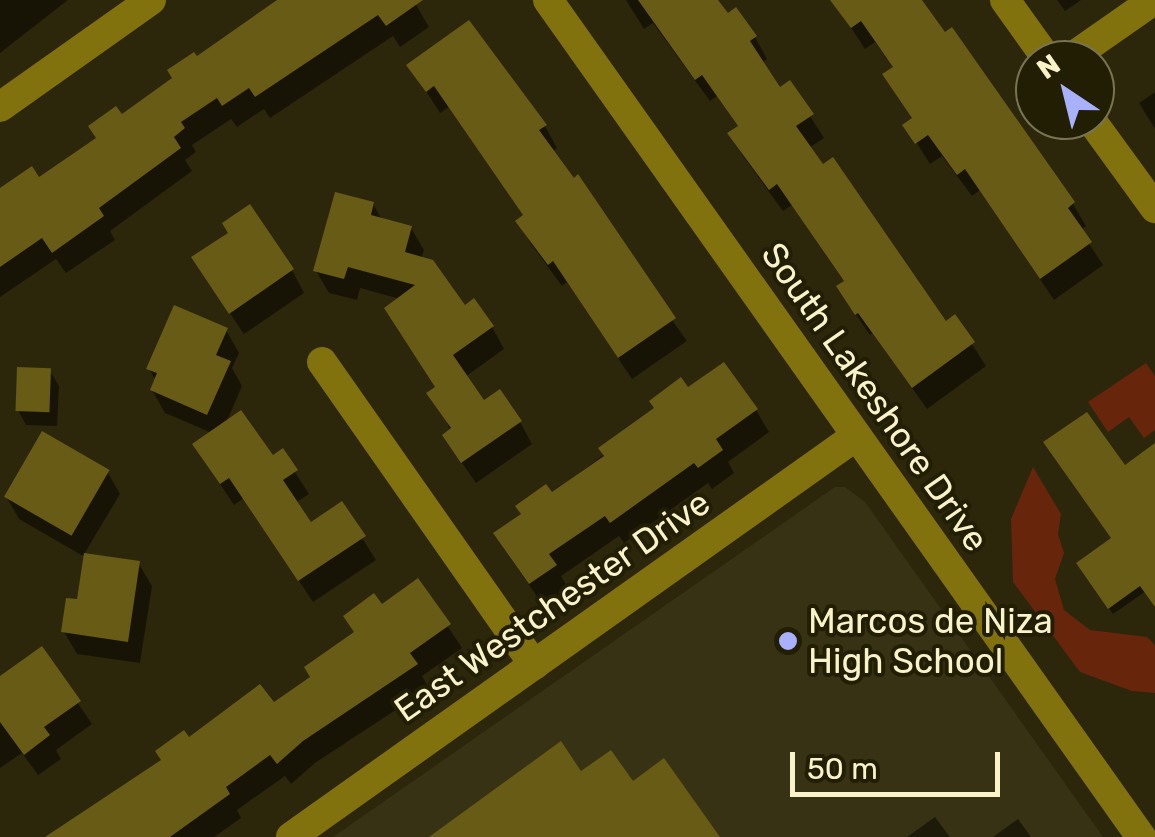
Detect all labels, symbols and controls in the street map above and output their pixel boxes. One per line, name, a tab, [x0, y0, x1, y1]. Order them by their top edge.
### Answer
north arrow	[1015, 40, 1115, 140]
text: N	[1031, 47, 1066, 86]
street label: South Lakeshore Drive	[753, 235, 997, 559]
street label: East Westchester Drive	[386, 481, 718, 731]
place label: Marcos de Niza High School	[808, 600, 1053, 682]
marker: Marcos de Niza High School	[777, 630, 799, 652]
scale bar	[795, 732, 1005, 794]
text: 50 m	[807, 751, 878, 787]

